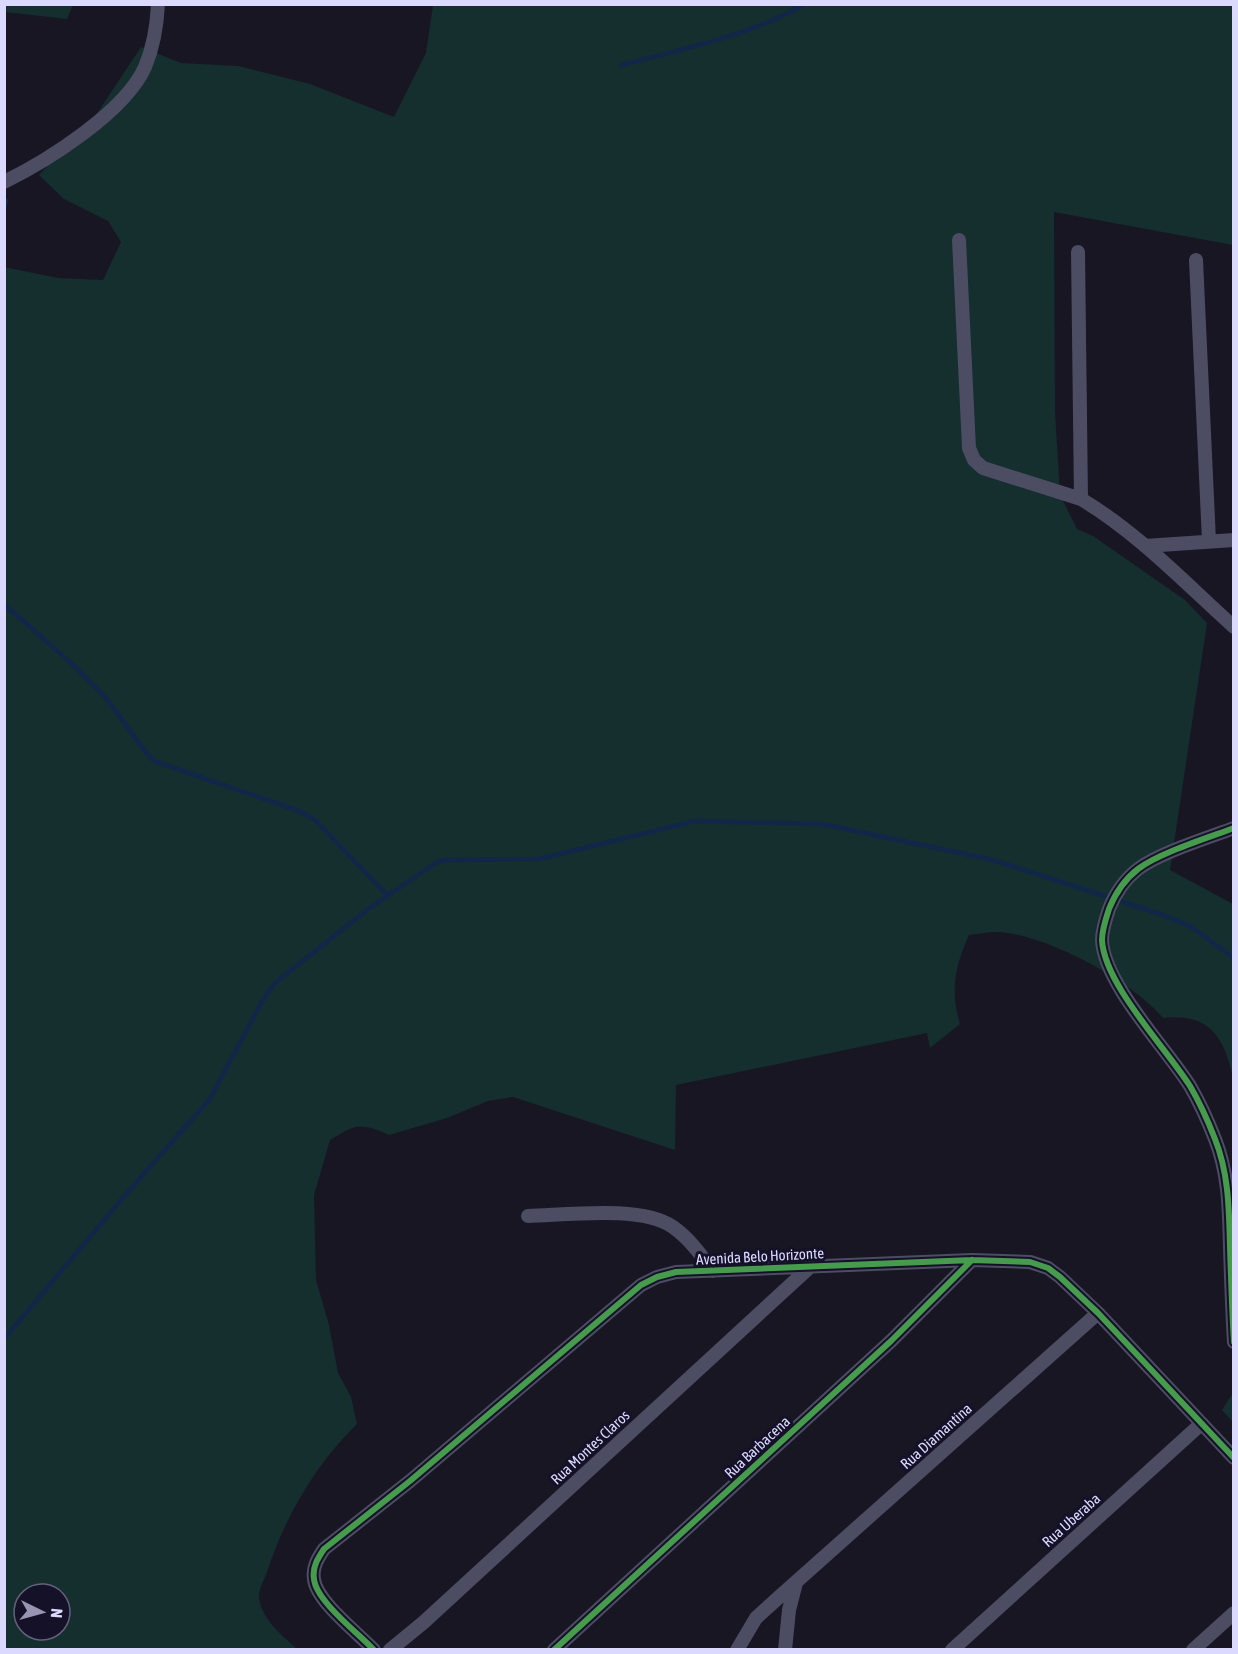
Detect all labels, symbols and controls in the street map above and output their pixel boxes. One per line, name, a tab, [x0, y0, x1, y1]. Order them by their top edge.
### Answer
street label: Avenida Belo Horizonte	[696, 1244, 825, 1268]
street label: Rua Diamantina	[897, 1400, 975, 1472]
street label: Rua Montes Claros	[547, 1406, 633, 1488]
street label: Rua Barbacena	[721, 1412, 793, 1482]
street label: Rua Uberaba	[1039, 1490, 1103, 1550]
north arrow	[12, 1582, 72, 1642]
text: N	[48, 1608, 66, 1619]

